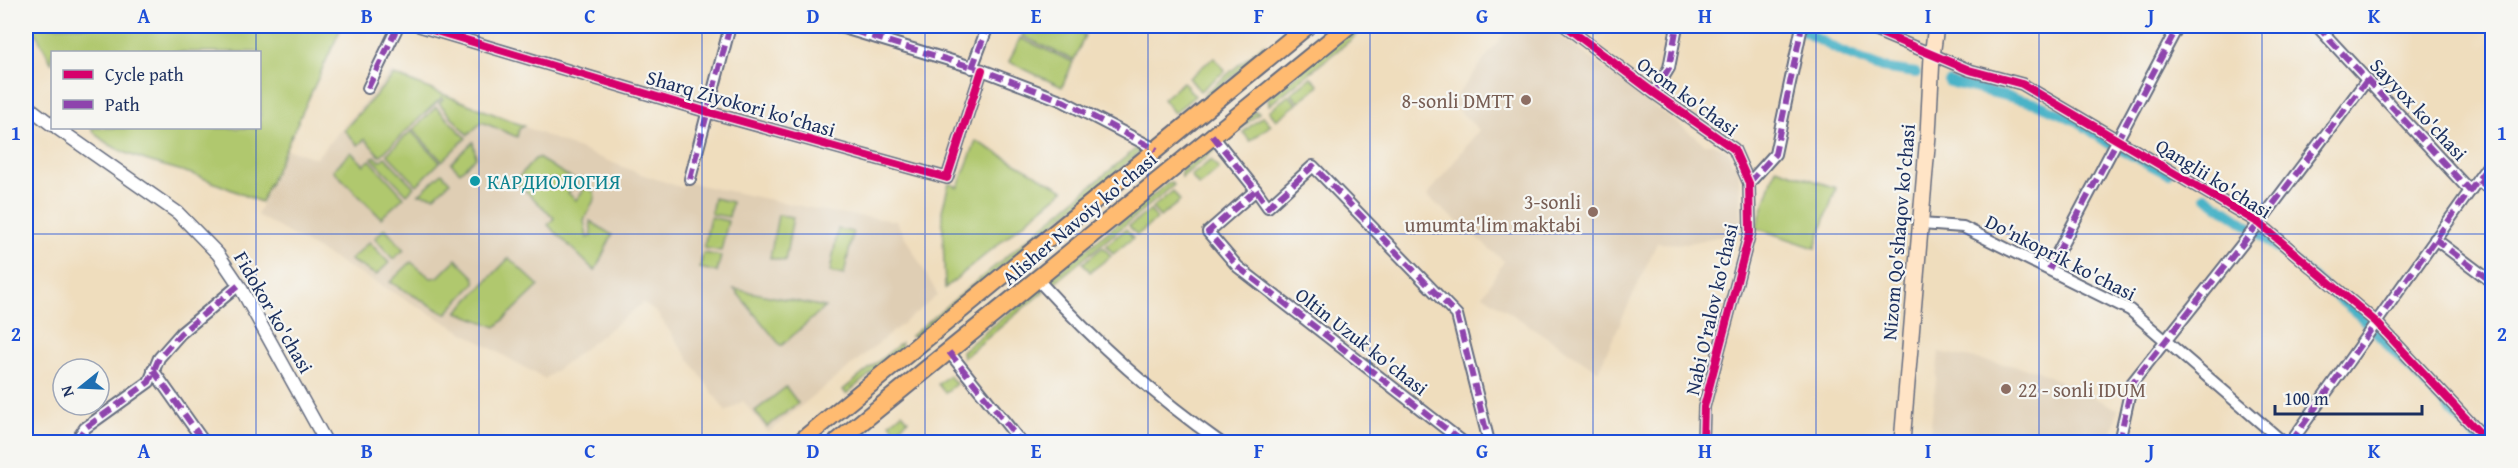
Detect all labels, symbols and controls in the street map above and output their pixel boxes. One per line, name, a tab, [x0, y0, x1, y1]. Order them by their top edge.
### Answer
text: A	[138, 1, 151, 30]
text: B	[361, 1, 373, 30]
text: C	[584, 1, 596, 30]
text: D	[806, 1, 820, 30]
text: E	[1031, 1, 1042, 30]
text: F	[1254, 1, 1264, 30]
text: G	[1476, 1, 1488, 30]
text: H	[1698, 1, 1712, 30]
text: I	[1925, 1, 1931, 30]
text: J	[2145, 1, 2155, 30]
text: K	[2368, 1, 2381, 30]
street label: Orom ko'chasi	[1631, 49, 1745, 143]
legend	[51, 51, 261, 129]
street label: Sayyox ko'chasi	[2364, 51, 2475, 167]
text: Cycle path	[105, 61, 184, 88]
street label: Sharq Ziyokori ko'chasi	[643, 62, 839, 144]
place label: 8-sonli DMTT	[1402, 86, 1514, 115]
text: Path	[105, 91, 140, 118]
marker: 8-sonli DMTT	[1519, 93, 1533, 107]
text: 1	[11, 118, 21, 147]
text: 1	[2497, 118, 2507, 147]
street label: Nizom Qo'shaqov ko'chasi	[1874, 122, 1922, 341]
street label: Qanglii ko'chasi	[2150, 131, 2278, 225]
street label: Alisher Navoiy ko'chasi	[995, 144, 1163, 292]
place label: КАРДИОЛОГИЯ	[487, 167, 621, 196]
marker: КАРДИОЛОГИЯ	[468, 174, 482, 188]
place label: 3-sonli umumta'lim maktabi	[1405, 187, 1581, 239]
marker: 3-sonli umumta'lim maktabi	[1586, 205, 1600, 219]
street label: Do'nkoprik ko'chasi	[1981, 206, 2142, 308]
street label: Nabi O'ralov ko'chasi	[1677, 220, 1745, 398]
street label: Fidokor ko'chasi	[227, 246, 321, 379]
street label: Oltin Uzuk ko'chasi	[1290, 280, 1435, 402]
text: 2	[11, 319, 21, 348]
text: 2	[2497, 319, 2507, 348]
north arrow	[51, 357, 111, 417]
place label: 22 - sonli IDUM	[2018, 375, 2146, 404]
scale bar	[2275, 378, 2422, 416]
marker: 22 - sonli IDUM	[1999, 382, 2013, 396]
text: N	[54, 383, 80, 400]
text: 100 m	[2284, 385, 2329, 412]
text: A	[138, 436, 151, 465]
text: B	[361, 436, 373, 465]
text: C	[584, 436, 596, 465]
text: D	[806, 436, 820, 465]
text: E	[1031, 436, 1042, 465]
text: F	[1254, 436, 1264, 465]
text: G	[1476, 436, 1488, 465]
text: H	[1698, 436, 1712, 465]
text: I	[1925, 436, 1931, 465]
text: J	[2145, 436, 2155, 465]
text: K	[2368, 436, 2381, 465]

